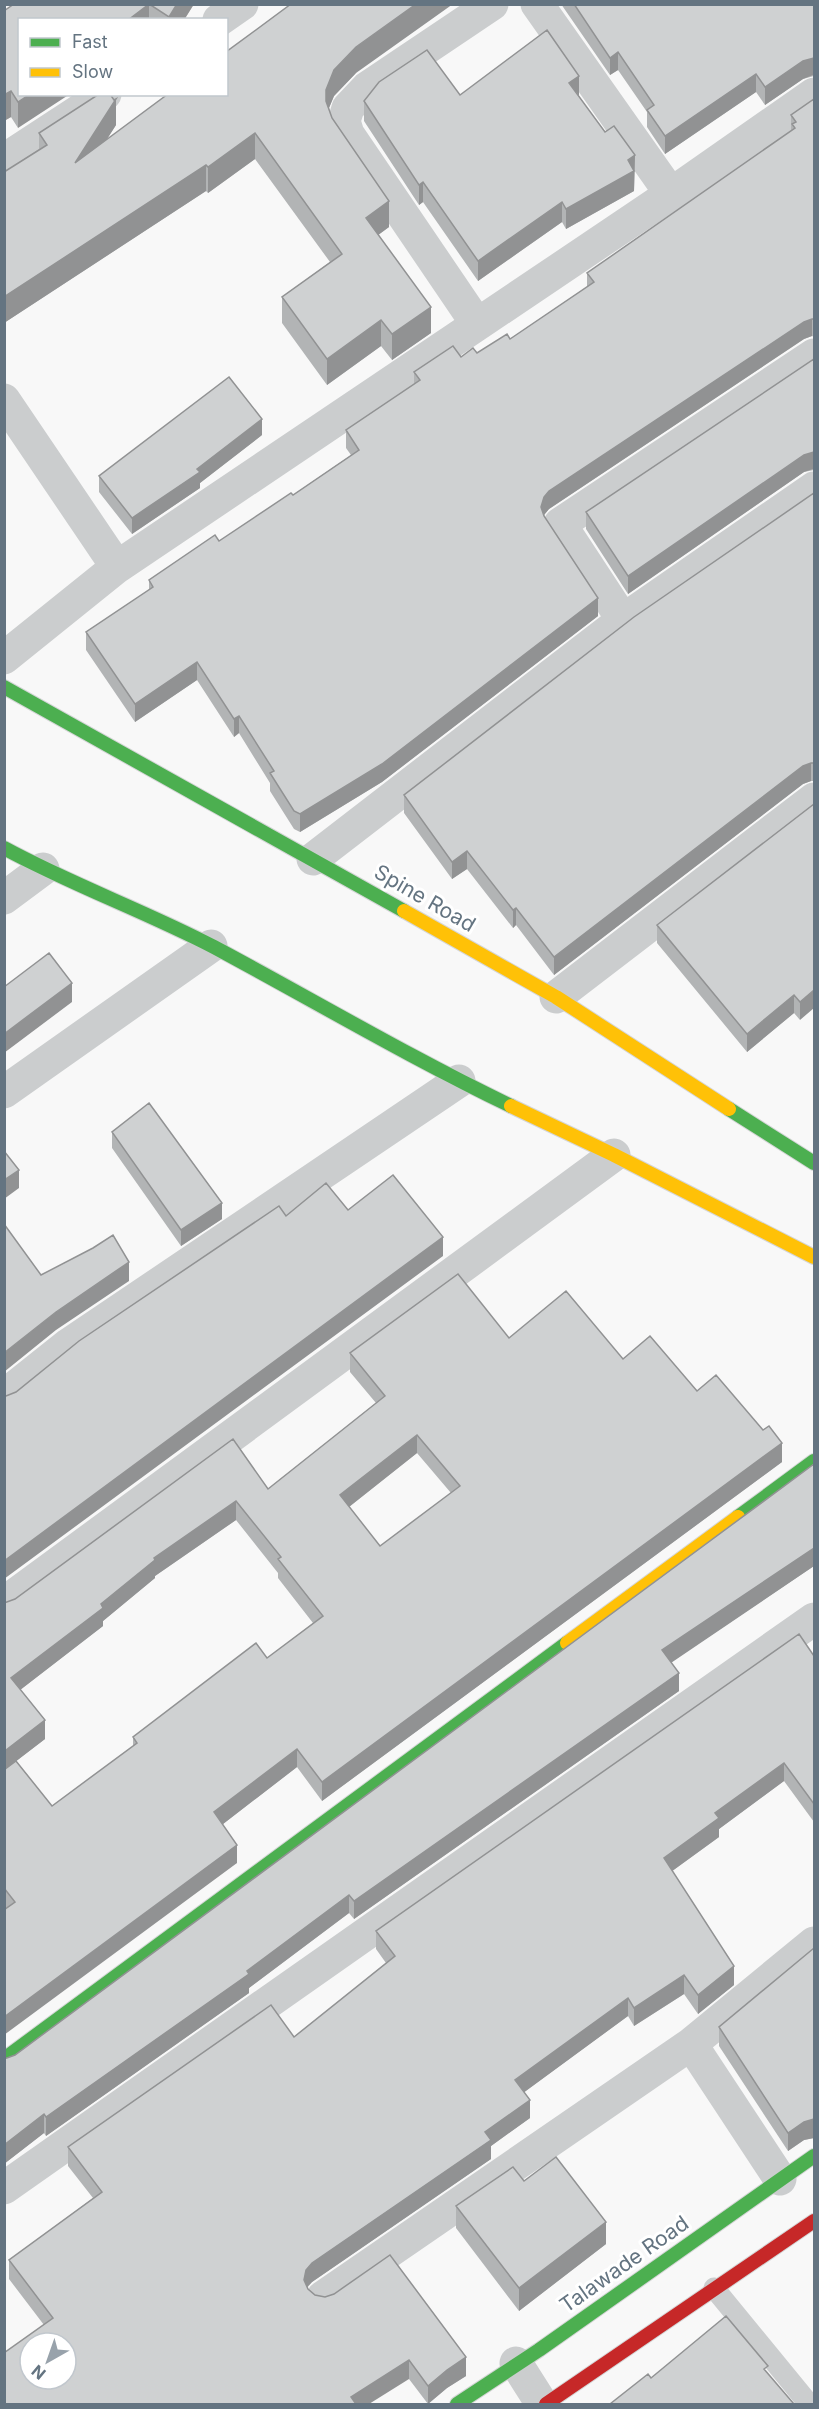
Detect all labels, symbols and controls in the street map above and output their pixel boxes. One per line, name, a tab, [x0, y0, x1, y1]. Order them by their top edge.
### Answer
legend	[18, 18, 228, 96]
text: Fast	[72, 31, 108, 52]
text: Slow	[72, 61, 113, 82]
street label: Spine Road	[370, 859, 480, 937]
street label: Talawade Road	[555, 2210, 693, 2318]
north arrow	[18, 2331, 78, 2391]
text: N	[27, 2361, 49, 2384]

